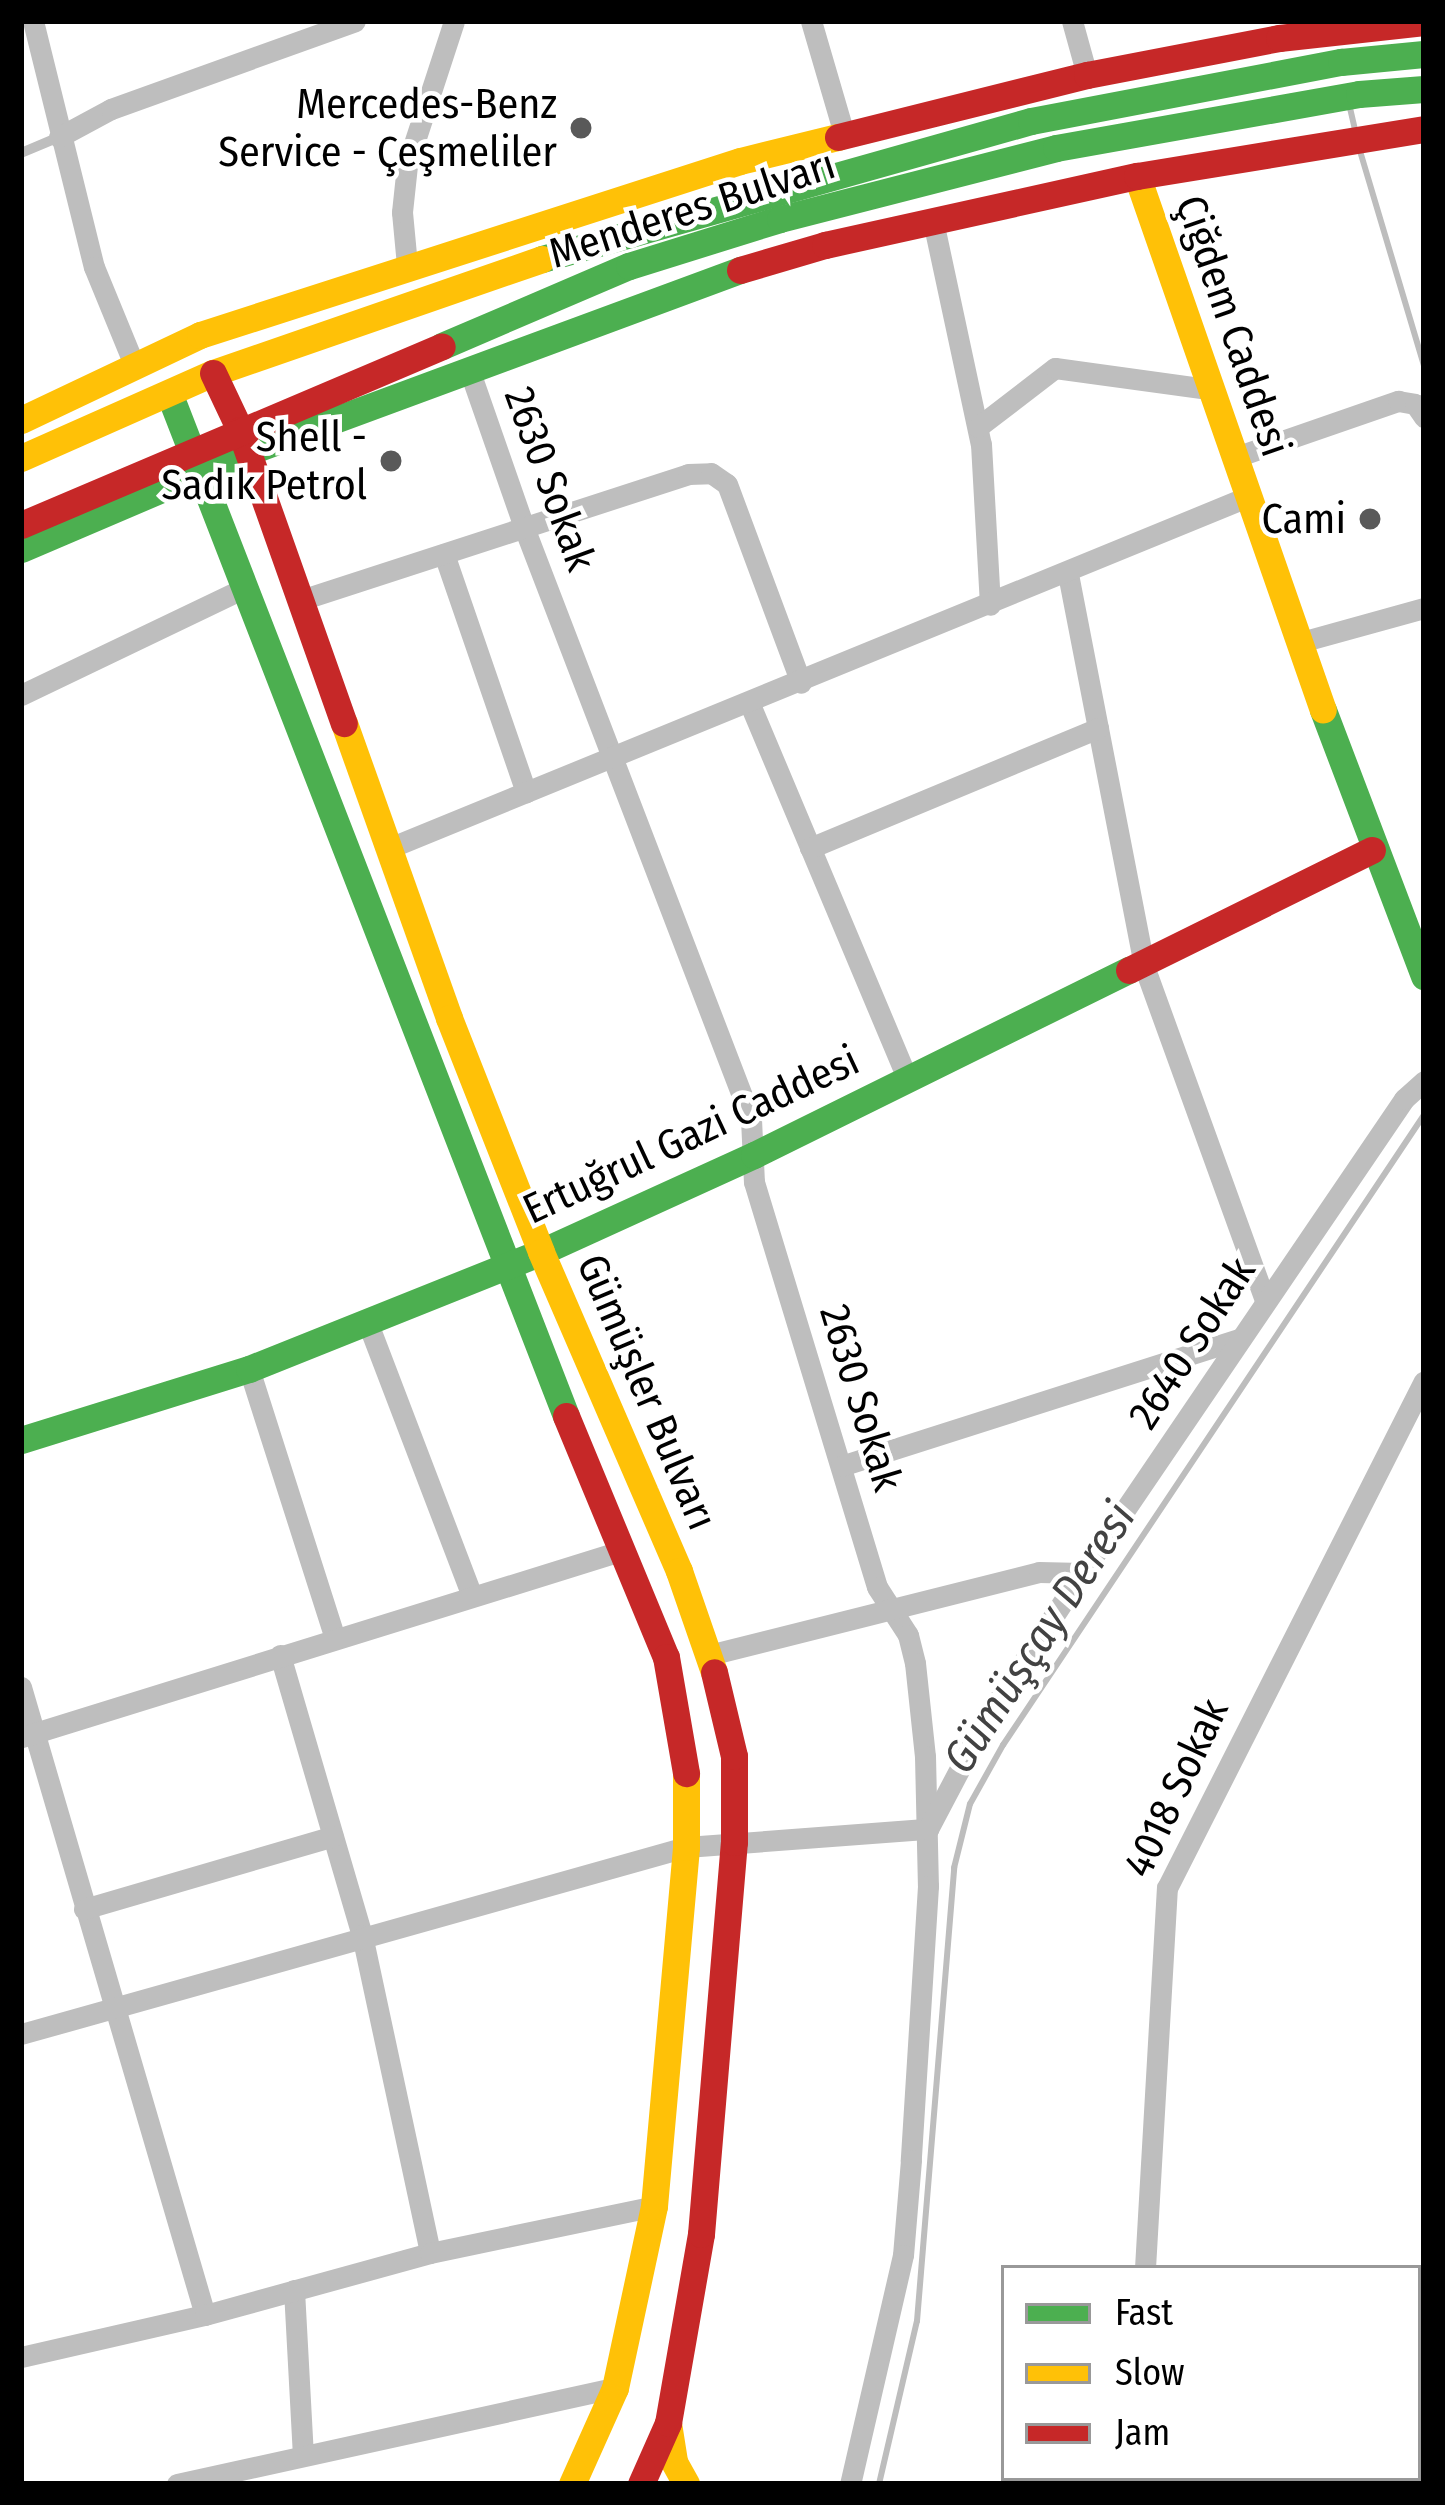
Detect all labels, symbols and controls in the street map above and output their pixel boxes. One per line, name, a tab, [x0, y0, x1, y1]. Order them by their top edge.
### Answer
place label: Mercedes-Benz Service - Çeşmeliler	[218, 79, 557, 178]
marker: Mercedes-Benz Service - Çeşmeliler	[568, 115, 594, 141]
street label: Menderes Bulvarı	[543, 139, 841, 279]
street label: Çiğdem Caddesi	[1165, 189, 1301, 463]
street label: 2630 Sokak	[494, 380, 606, 578]
place label: Shell - Sadık Petrol	[161, 412, 367, 510]
marker: Shell - Sadık Petrol	[378, 448, 404, 474]
place label: Cami	[1262, 494, 1346, 544]
marker: Cami	[1357, 506, 1383, 532]
street label: Ertuğrul Gazi Caddesi	[515, 1035, 867, 1235]
street label: Gümüşler Bulvarı	[566, 1247, 728, 1537]
street label: 2640 Sokak	[1118, 1248, 1266, 1438]
street label: 2630 Sokak	[809, 1299, 913, 1497]
water label: Gümüşçay Deresi	[933, 1493, 1147, 1783]
street label: 4018 Sokak	[1113, 1691, 1239, 1885]
legend	[1001, 2265, 1421, 2481]
text: Fast	[1115, 2291, 1173, 2335]
text: Slow	[1115, 2351, 1185, 2395]
text: Jam	[1115, 2411, 1170, 2455]

